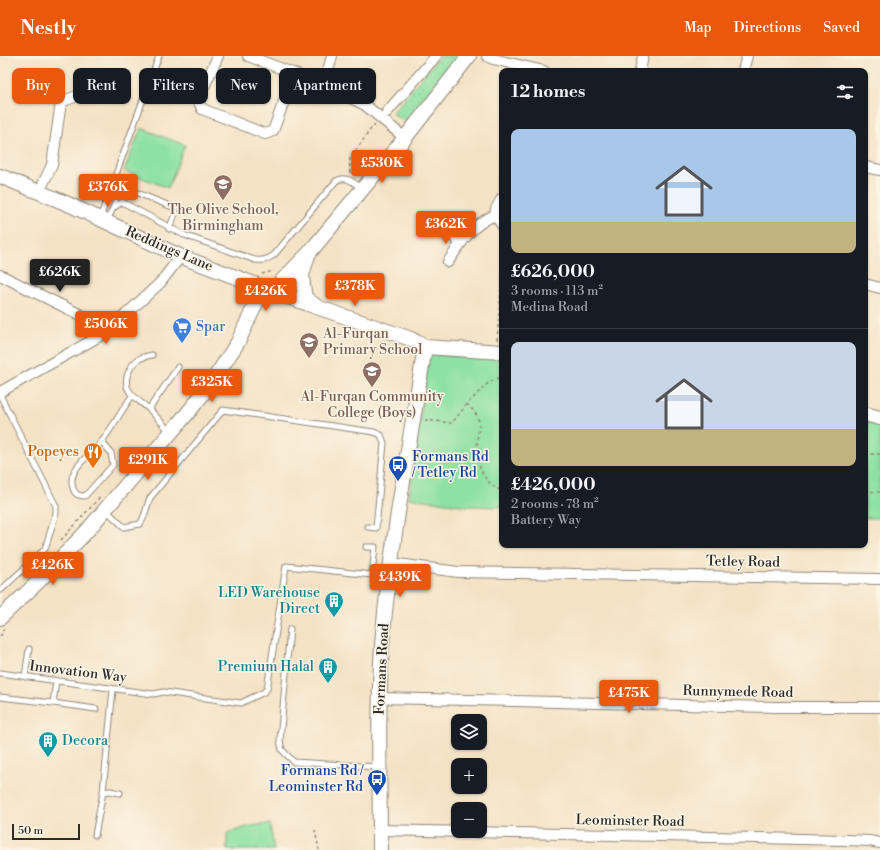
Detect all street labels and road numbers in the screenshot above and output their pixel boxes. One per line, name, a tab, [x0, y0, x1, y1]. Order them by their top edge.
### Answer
street label: Reddings Lane	[122, 222, 216, 276]
street label: Tetley Road	[706, 552, 780, 572]
street label: Formans Road	[371, 623, 393, 715]
street label: Innovation Way	[28, 657, 128, 687]
street label: Runnymede Road	[682, 682, 794, 702]
street label: Leominster Road	[575, 811, 685, 831]

